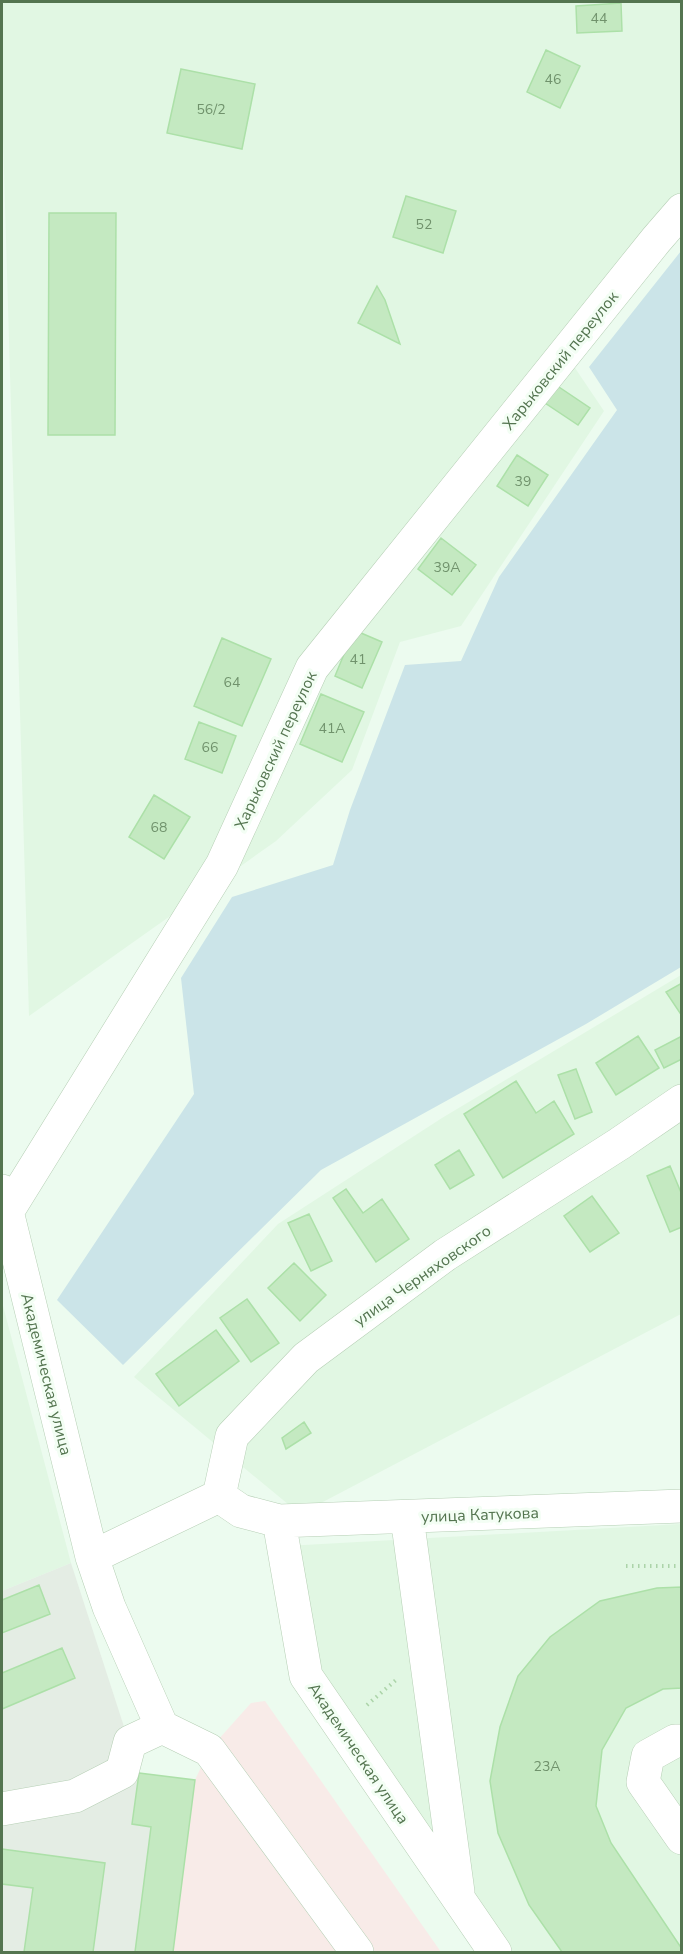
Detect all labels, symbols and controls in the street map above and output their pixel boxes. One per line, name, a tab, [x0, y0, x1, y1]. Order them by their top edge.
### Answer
house number: 44	[591, 9, 607, 28]
house number: 46	[545, 70, 561, 89]
house number: 56/2	[196, 100, 226, 119]
house number: 52	[416, 215, 432, 234]
street label: Харьковский переулок	[498, 286, 624, 435]
house number: 39	[515, 472, 531, 491]
house number: 39А	[433, 558, 461, 577]
house number: 41	[350, 650, 366, 669]
street label: Харьковский переулок	[229, 667, 323, 833]
house number: 64	[224, 673, 240, 692]
house number: 41А	[318, 719, 346, 738]
house number: 66	[202, 738, 218, 757]
house number: 68	[151, 818, 167, 837]
street label: улица Черняховского	[350, 1220, 496, 1332]
street label: Академическая улица	[15, 1291, 77, 1458]
street label: улица Катукова	[421, 1502, 539, 1528]
street label: Академическая улица	[303, 1679, 414, 1829]
house number: 23А	[533, 1757, 561, 1776]

